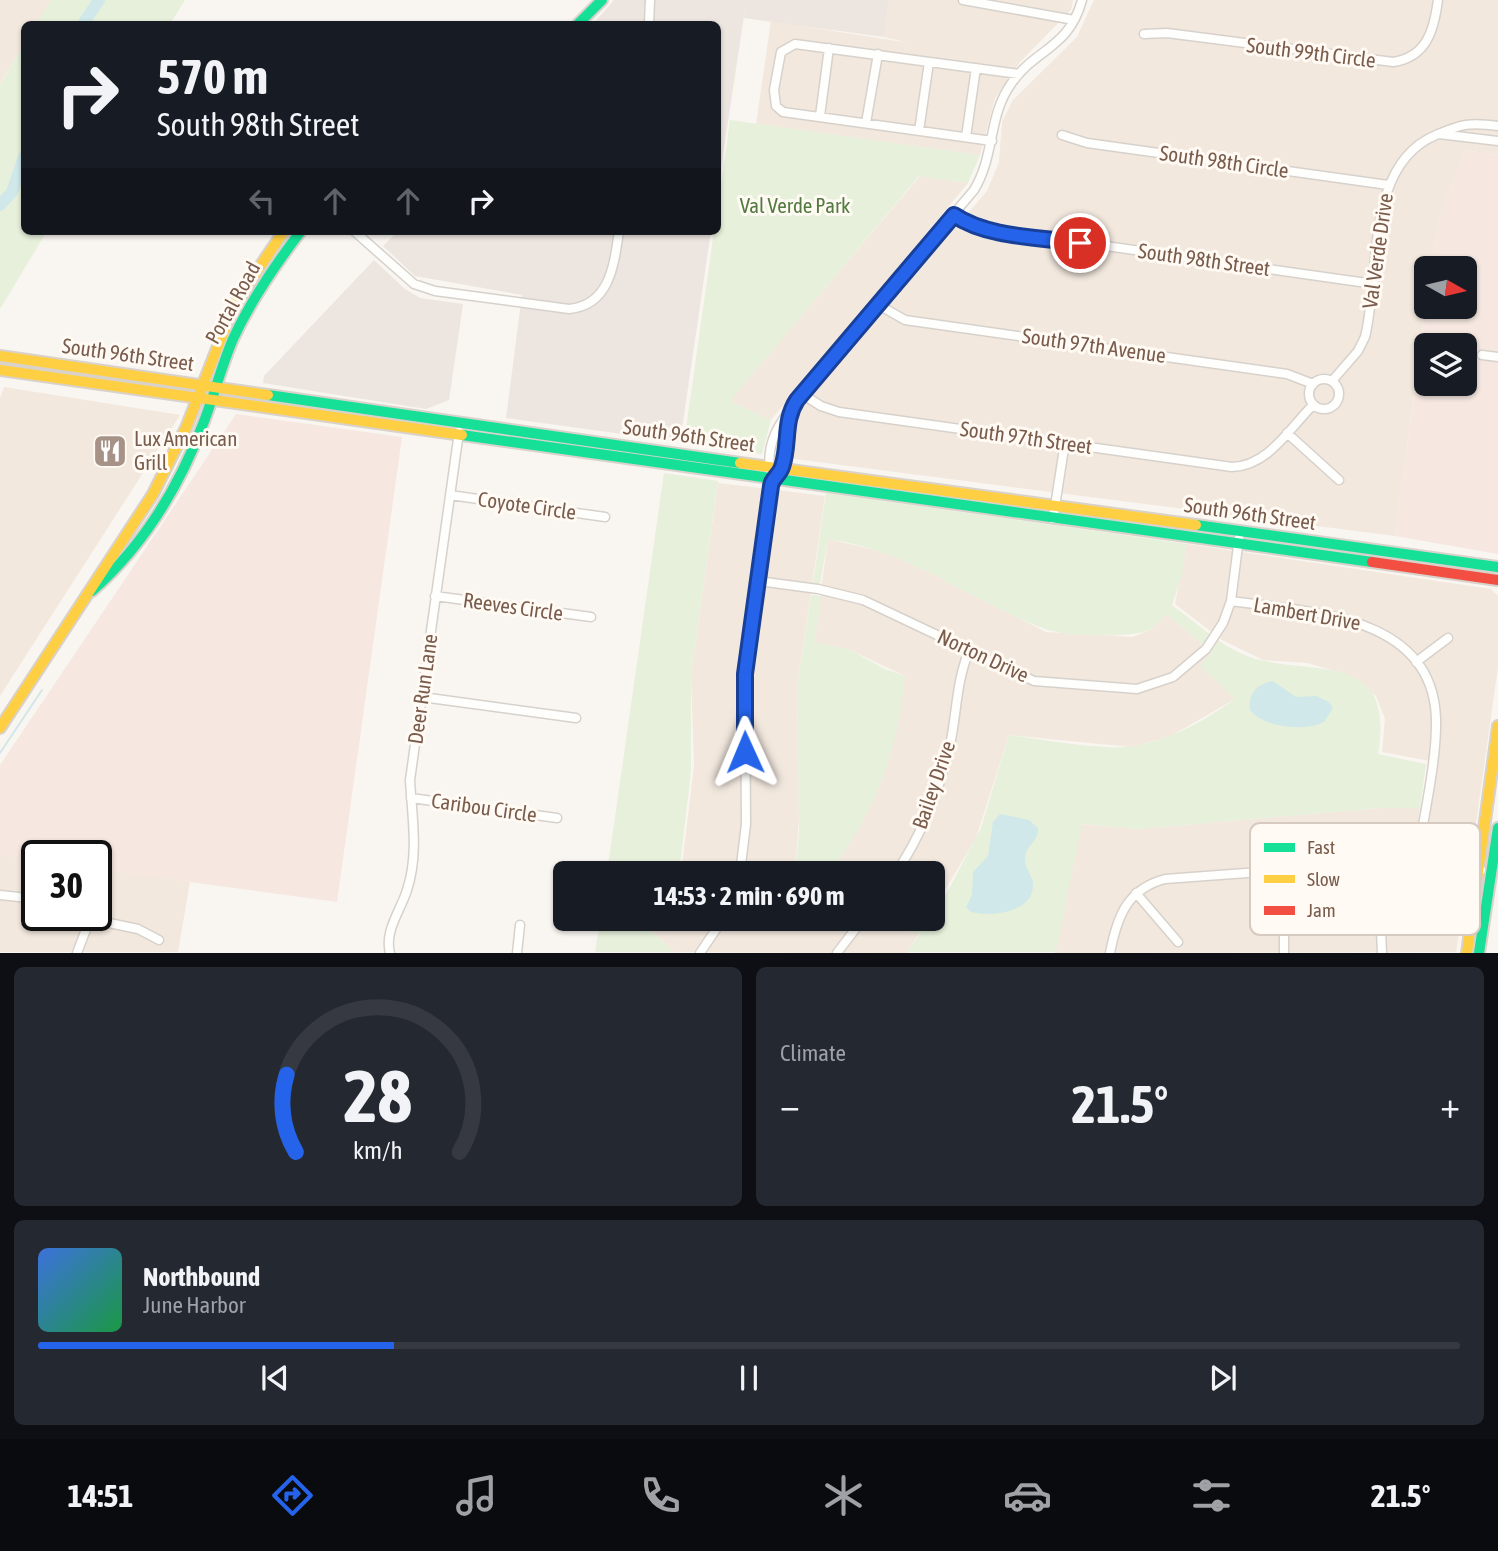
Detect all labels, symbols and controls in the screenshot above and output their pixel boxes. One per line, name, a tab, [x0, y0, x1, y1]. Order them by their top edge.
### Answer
street label: South 99th Circle	[1245, 32, 1377, 72]
text: 570 m	[157, 48, 268, 104]
icon: right	[42, 49, 133, 140]
text: South 98th Street	[157, 106, 359, 143]
street label: South 98th Circle	[1158, 140, 1290, 182]
icon: left	[243, 182, 281, 220]
icon: ahead	[316, 182, 354, 220]
icon: ahead	[389, 182, 427, 220]
icon: right	[462, 182, 500, 220]
street label: Val Verde Drive	[1357, 192, 1397, 310]
park label: Val Verde Park	[740, 193, 850, 217]
pin	[1050, 213, 1110, 273]
icon: arrive	[1061, 224, 1099, 262]
street label: South 98th Street	[1137, 238, 1272, 280]
north arrow	[1414, 256, 1477, 318]
map controls	[1414, 256, 1477, 396]
street label: Portal Road	[200, 257, 265, 348]
street label: South 97th Avenue	[1021, 323, 1168, 367]
street label: South 96th Street	[61, 333, 196, 375]
button: layers	[1414, 333, 1477, 396]
street label: South 96th Street	[622, 414, 757, 456]
street label: South 97th Street	[959, 416, 1094, 458]
place label: Lux American Grill	[134, 426, 237, 474]
restaurant icon: Lux American Grill	[91, 432, 129, 470]
street label: Coyote Circle	[477, 486, 578, 524]
street label: South 96th Street	[1183, 492, 1318, 534]
street label: Reeves Circle	[462, 587, 565, 625]
street label: Lambert Drive	[1252, 592, 1363, 634]
street label: Norton Drive	[934, 624, 1033, 687]
street label: Deer Run Lane	[402, 632, 442, 746]
position arrow	[708, 715, 782, 789]
street label: Bailey Drive	[907, 737, 959, 832]
street label: Caribou Circle	[430, 788, 538, 826]
legend	[1250, 823, 1480, 935]
text: Fast	[1307, 836, 1335, 858]
speed limit sign: 30	[21, 840, 112, 931]
text: Slow	[1307, 868, 1341, 890]
text: 14:53 · 2 min · 690 m	[654, 881, 844, 911]
text: Jam	[1307, 899, 1336, 921]
text: Climate	[780, 1040, 846, 1066]
text: 28	[344, 1055, 412, 1138]
text: 21.5°	[1072, 1074, 1168, 1134]
text: −	[780, 1083, 800, 1126]
text: +	[1440, 1083, 1460, 1126]
text: km/h	[353, 1136, 403, 1164]
text: Northbound	[143, 1262, 260, 1292]
text: June Harbor	[143, 1292, 246, 1318]
icon: previous	[256, 1359, 294, 1397]
icon: pause	[730, 1359, 768, 1397]
icon: next	[1204, 1359, 1242, 1397]
icon: directions	[268, 1471, 317, 1520]
icon: music	[452, 1471, 501, 1520]
icon: phone	[636, 1471, 685, 1520]
icon: climate	[819, 1471, 868, 1520]
icon: car	[1003, 1471, 1052, 1520]
icon: filters	[1187, 1471, 1236, 1520]
text: 14:51	[67, 1477, 133, 1514]
text: 21.5°	[1371, 1477, 1430, 1514]

